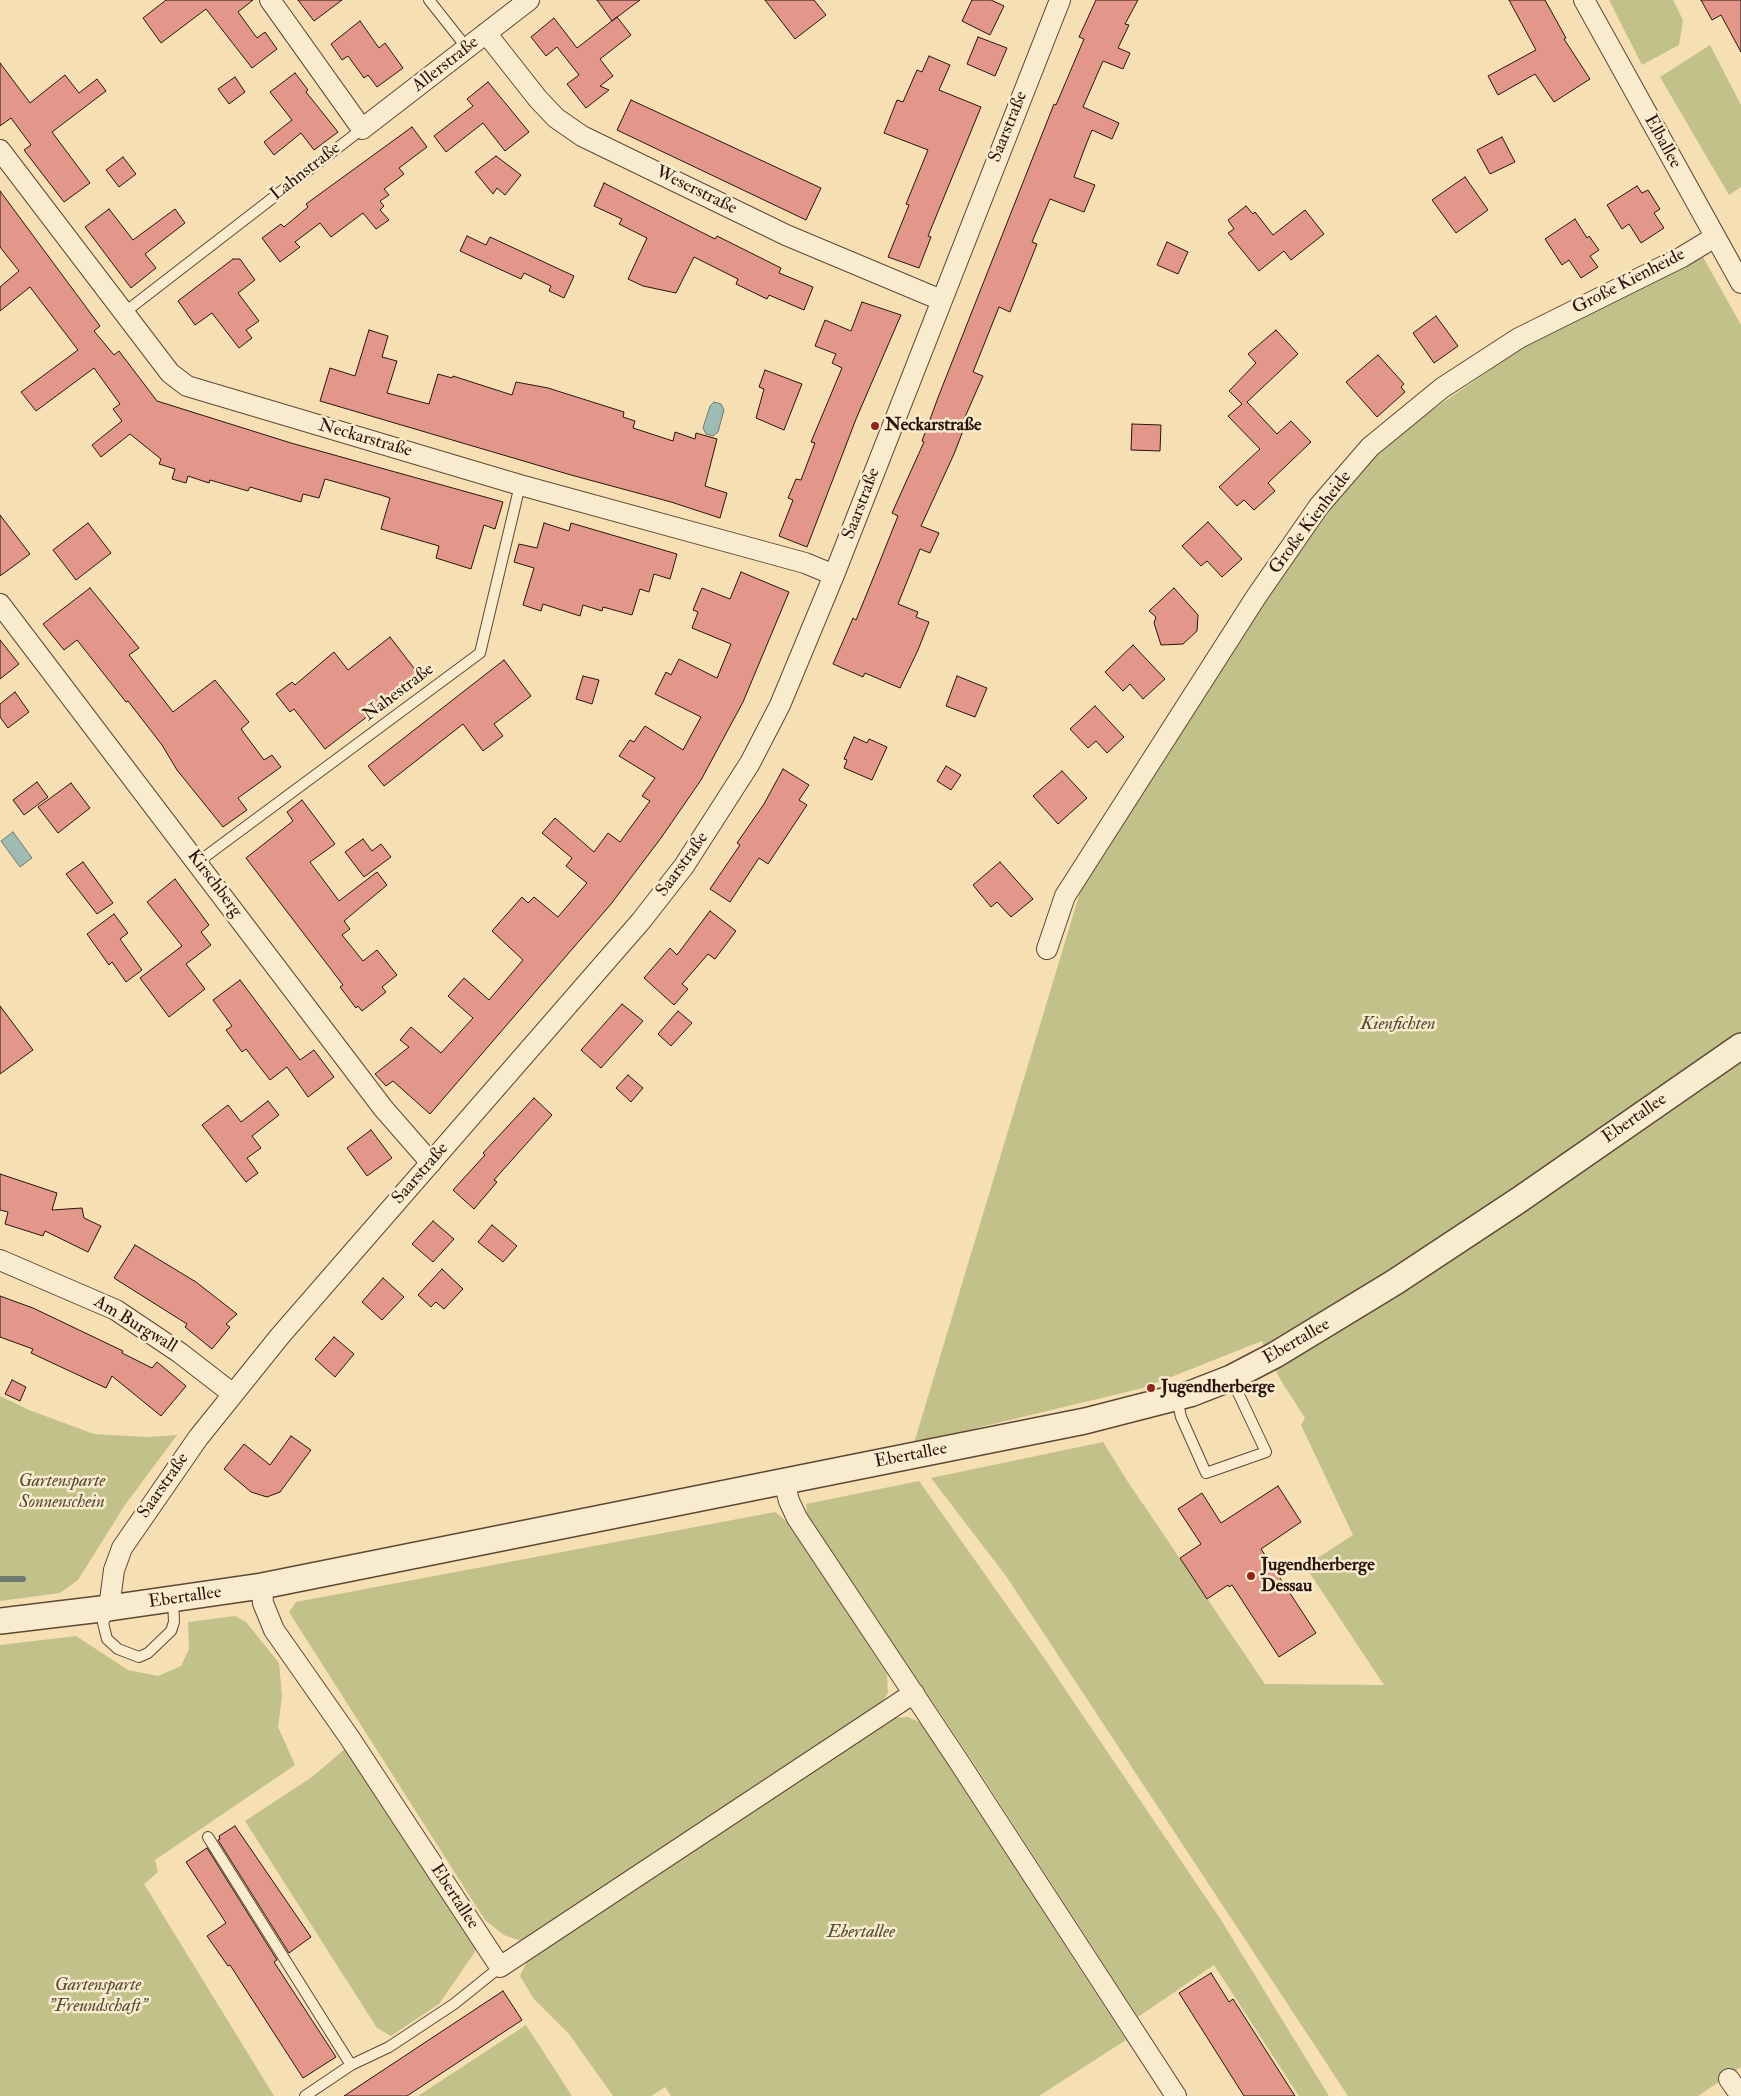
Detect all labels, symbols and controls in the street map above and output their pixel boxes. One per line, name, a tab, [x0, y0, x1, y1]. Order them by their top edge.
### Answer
street label: Allerstraße	[409, 32, 483, 98]
street label: Saarstraße	[985, 88, 1033, 166]
street label: Elballee	[1639, 111, 1685, 173]
street label: Lahnstraße	[267, 138, 345, 206]
street label: Weserstraße	[652, 162, 740, 220]
street label: Große Kienheide	[1569, 244, 1689, 320]
street label: Neckarstraße	[316, 415, 414, 463]
place label: Neckarstraße	[885, 415, 981, 437]
marker: Neckarstraße	[869, 420, 881, 432]
street label: Saarstraße	[839, 465, 885, 543]
street label: Große Kienheide	[1265, 467, 1357, 579]
street label: Nahestraße	[359, 659, 439, 727]
street label: Saarstraße	[652, 828, 714, 902]
street label: Kirschberg	[182, 846, 246, 922]
park label: Kienfichten	[1360, 1014, 1436, 1036]
street label: Ebertallee	[1599, 1089, 1671, 1149]
street label: Saarstraße	[388, 1139, 454, 1209]
street label: Am Burgwall	[89, 1292, 181, 1358]
street label: Ebertallee	[1260, 1314, 1334, 1370]
place label: Jugendherberge	[1161, 1377, 1275, 1399]
marker: Jugendherberge	[1145, 1382, 1157, 1394]
street label: Ebertallee	[873, 1438, 949, 1474]
street label: Saarstraße	[134, 1449, 194, 1523]
park label: Gartensparte Sonnenschein	[19, 1471, 105, 1514]
place label: Jugendherberge Dessau	[1261, 1555, 1375, 1598]
marker: Jugendherberge Dessau	[1245, 1570, 1257, 1582]
street label: Ebertallee	[147, 1582, 223, 1614]
street label: Ebertallee	[425, 1860, 483, 1934]
park label: Ebertallee	[827, 1922, 895, 1944]
park label: Gartensparte "Freundschaft"	[49, 1975, 147, 2018]

